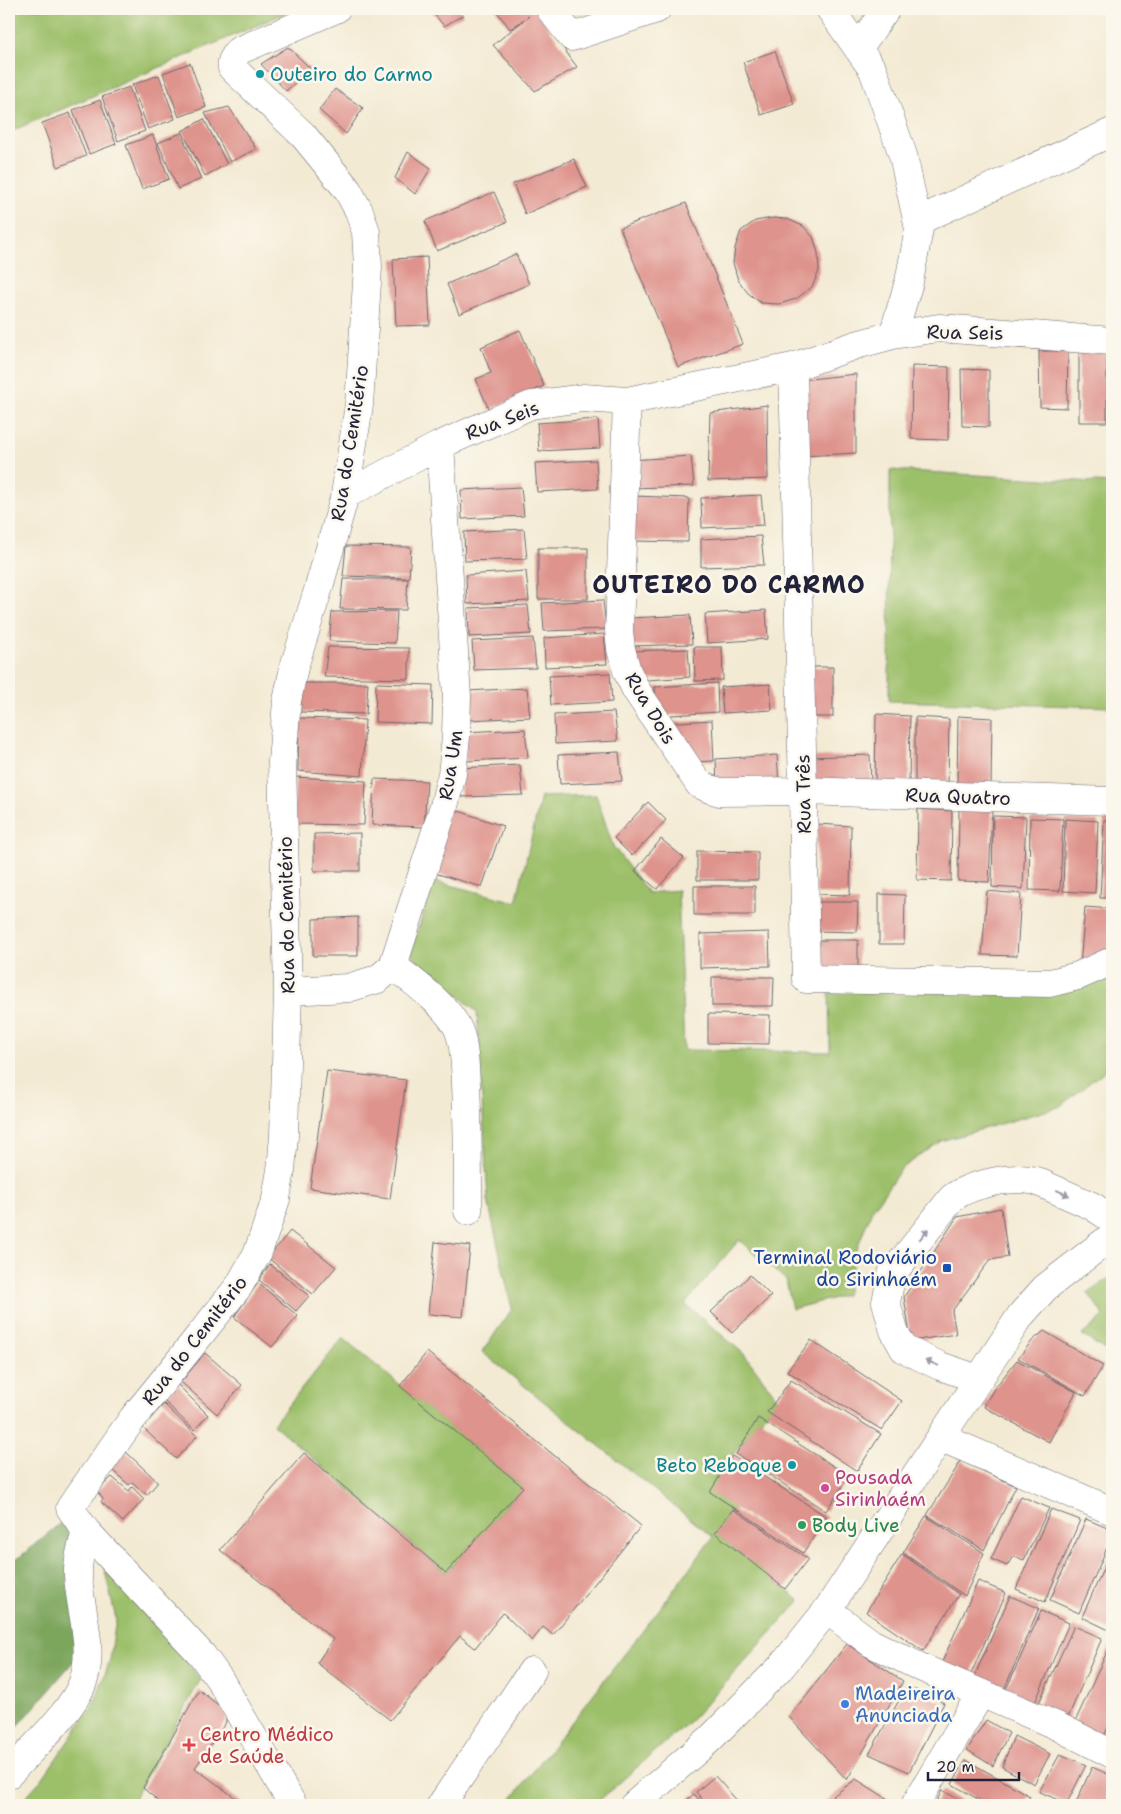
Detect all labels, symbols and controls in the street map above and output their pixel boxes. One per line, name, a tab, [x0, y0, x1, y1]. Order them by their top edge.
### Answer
place label: Outeiro do Carmo	[270, 62, 433, 87]
marker: Outeiro do Carmo	[254, 68, 266, 80]
street label: Rua Seis	[926, 319, 1004, 346]
street label: Rua do Cemitério	[325, 363, 374, 523]
street label: Rua Seis	[462, 395, 543, 446]
district label: OUTEIRO DO CARMO	[592, 569, 866, 601]
street label: Rua Dois	[619, 668, 682, 749]
street label: Rua Um	[433, 728, 468, 802]
street label: Rua Três	[790, 754, 817, 834]
street label: Rua Quatro	[905, 782, 1011, 811]
street label: Rua do Cemitério	[273, 836, 300, 994]
one-way arrow	[1056, 1189, 1070, 1197]
one-way arrow	[918, 1228, 929, 1241]
place label: Terminal Rodoviário do Sirinhaém	[753, 1245, 937, 1292]
marker: Terminal Rodoviário do Sirinhaém	[941, 1262, 953, 1274]
street label: Rua do Cemitério	[136, 1270, 253, 1410]
one-way arrow	[925, 1358, 939, 1366]
place label: Beto Reboque	[656, 1453, 782, 1478]
marker: Beto Reboque	[786, 1459, 798, 1471]
place label: Pousada Sirinhaém	[835, 1465, 926, 1512]
marker: Pousada Sirinhaém	[819, 1482, 831, 1494]
place label: Body Live	[812, 1513, 900, 1538]
marker: Body Live	[796, 1519, 808, 1531]
place label: Madeireira Anunciada	[855, 1681, 955, 1728]
marker: Madeireira Anunciada	[839, 1698, 851, 1710]
place label: Centro Médico de Saúde	[200, 1722, 334, 1769]
marker: Centro Médico de Saúde	[182, 1738, 196, 1752]
scale bar	[928, 1749, 1020, 1781]
text: 20 m	[936, 1757, 975, 1777]

